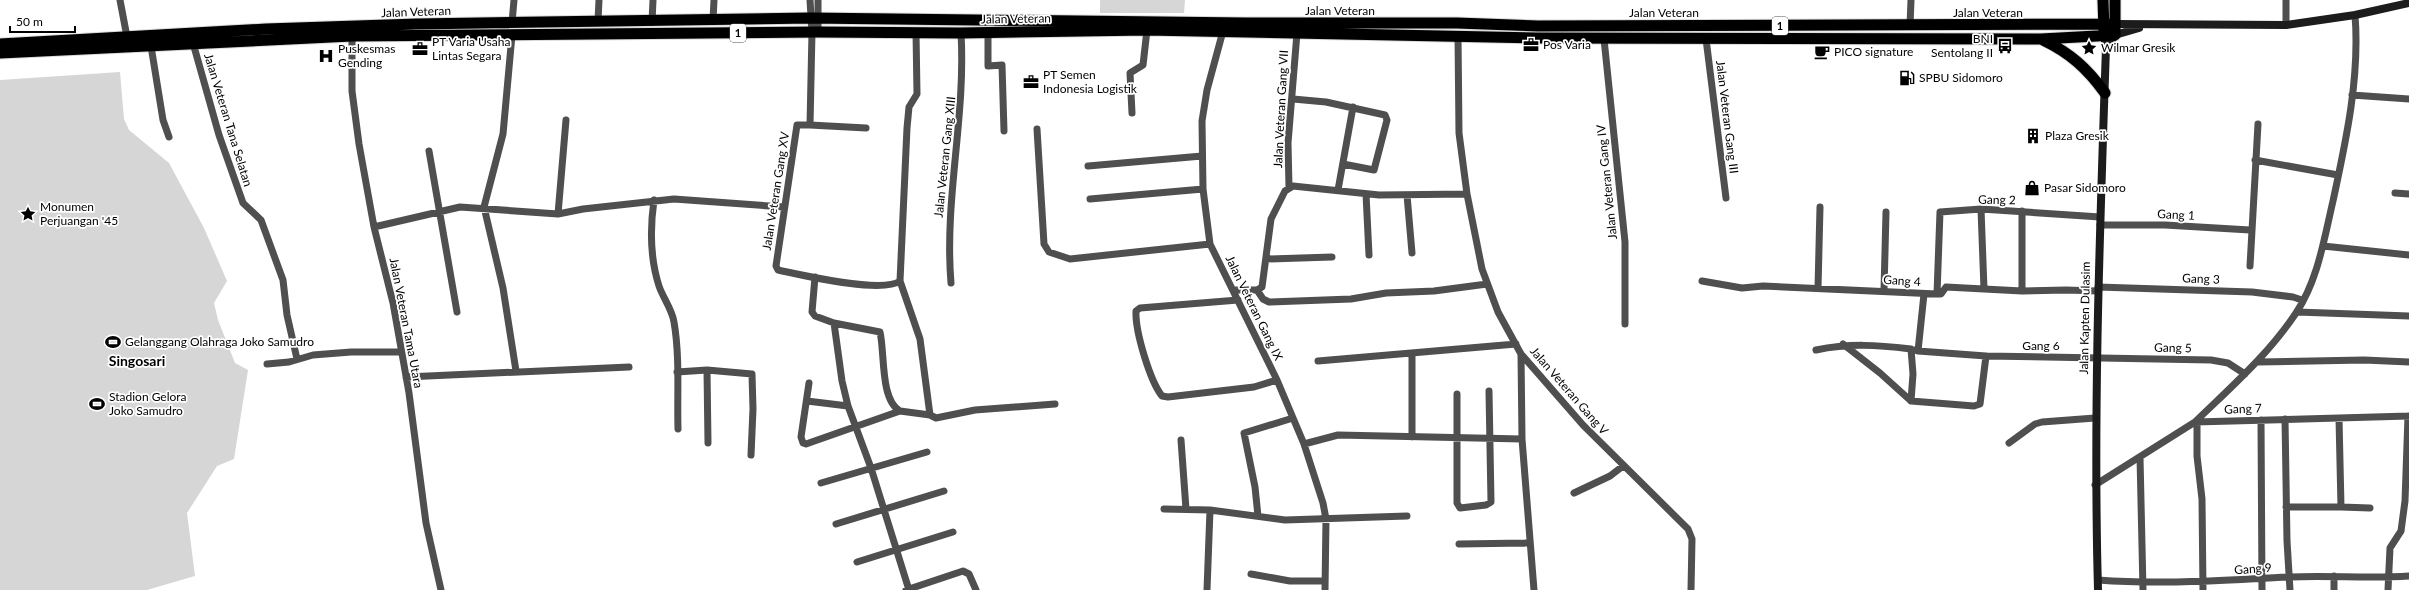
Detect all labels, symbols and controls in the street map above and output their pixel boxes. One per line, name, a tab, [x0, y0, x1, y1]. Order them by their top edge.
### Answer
street label: Jalan Veteran	[381, 3, 451, 20]
street label: Jalan Veteran	[1305, 3, 1375, 18]
street label: Jalan Veteran	[1629, 5, 1699, 20]
street label: Jalan Veteran	[1953, 5, 2023, 20]
scale bar	[10, 8, 75, 34]
street label: Jalan Veteran	[981, 10, 1051, 27]
text: 50 m	[16, 14, 43, 29]
road number: 1	[1772, 17, 1788, 35]
road number: 1	[730, 24, 746, 42]
place label: BNI Sentolang II	[1931, 31, 1993, 60]
place label: PT Varia Usaha Lintas Segara	[432, 34, 510, 63]
office icon: Pos Varia	[1522, 36, 1540, 54]
place label: Pos Varia	[1543, 37, 1591, 52]
bus stop icon: BNI Sentolang II	[1996, 37, 2014, 55]
place icon: Wilmar Gresik	[2080, 39, 2098, 57]
office icon: PT Varia Usaha Lintas Segara	[411, 40, 429, 58]
place label: Wilmar Gresik	[2101, 40, 2176, 55]
place label: Puskesmas Gending	[338, 41, 395, 70]
cafe icon: PICO signature	[1813, 43, 1831, 61]
place label: PICO signature	[1834, 44, 1913, 59]
hospital icon: Puskesmas Gending	[317, 47, 335, 65]
street label: Jalan Veteran Gang VII	[1270, 50, 1291, 168]
street label: Jalan Veteran Tana Selatan	[201, 51, 256, 188]
street label: Jalan Veteran Gang III	[1713, 60, 1742, 174]
place label: PT Semen Indonesia Logistik	[1043, 67, 1138, 96]
fuel station icon: SPBU Sidomoro	[1898, 69, 1916, 87]
place label: SPBU Sidomoro	[1919, 70, 2003, 85]
office icon: PT Semen Indonesia Logistik	[1022, 73, 1040, 91]
street label: Jalan Veteran Gang XIII	[931, 96, 958, 218]
street label: Jalan Veteran Gang IV	[1593, 123, 1620, 240]
building icon: Plaza Gresik	[2024, 127, 2042, 145]
place label: Plaza Gresik	[2045, 128, 2110, 143]
street label: Jalan Veteran Gang XV	[759, 130, 792, 251]
shop icon: Pasar Sidomoro	[2023, 179, 2041, 197]
place label: Pasar Sidomoro	[2044, 180, 2126, 195]
street label: Gang 2	[1978, 192, 2016, 207]
place label: Monumen Perjuangan '45	[40, 199, 118, 228]
place icon: Monumen Perjuangan '45	[19, 205, 37, 223]
street label: Gang 1	[2157, 206, 2195, 223]
street label: Jalan Veteran Gang IX	[1223, 253, 1286, 363]
street label: Jalan Veteran Tama Utara	[386, 256, 426, 389]
street label: Jalan Kapten Dulasim	[2076, 261, 2093, 374]
street label: Gang 3	[2182, 270, 2220, 287]
street label: Gang 4	[1883, 272, 1921, 289]
sports icon: Gelanggang Olahraga Joko Samudro	[104, 333, 122, 351]
place label: Gelanggang Olahraga Joko Samudro	[125, 334, 314, 349]
street label: Gang 6	[2022, 338, 2060, 353]
street label: Gang 5	[2154, 340, 2192, 355]
street label: Jalan Veteran Gang V	[1527, 344, 1612, 438]
district label: Singosari	[109, 352, 165, 369]
place label: Stadion Gelora Joko Samudro	[109, 389, 187, 418]
sports icon: Stadion Gelora Joko Samudro	[88, 395, 106, 413]
street label: Gang 7	[2224, 400, 2262, 417]
street label: Gang 9	[2234, 560, 2272, 577]

